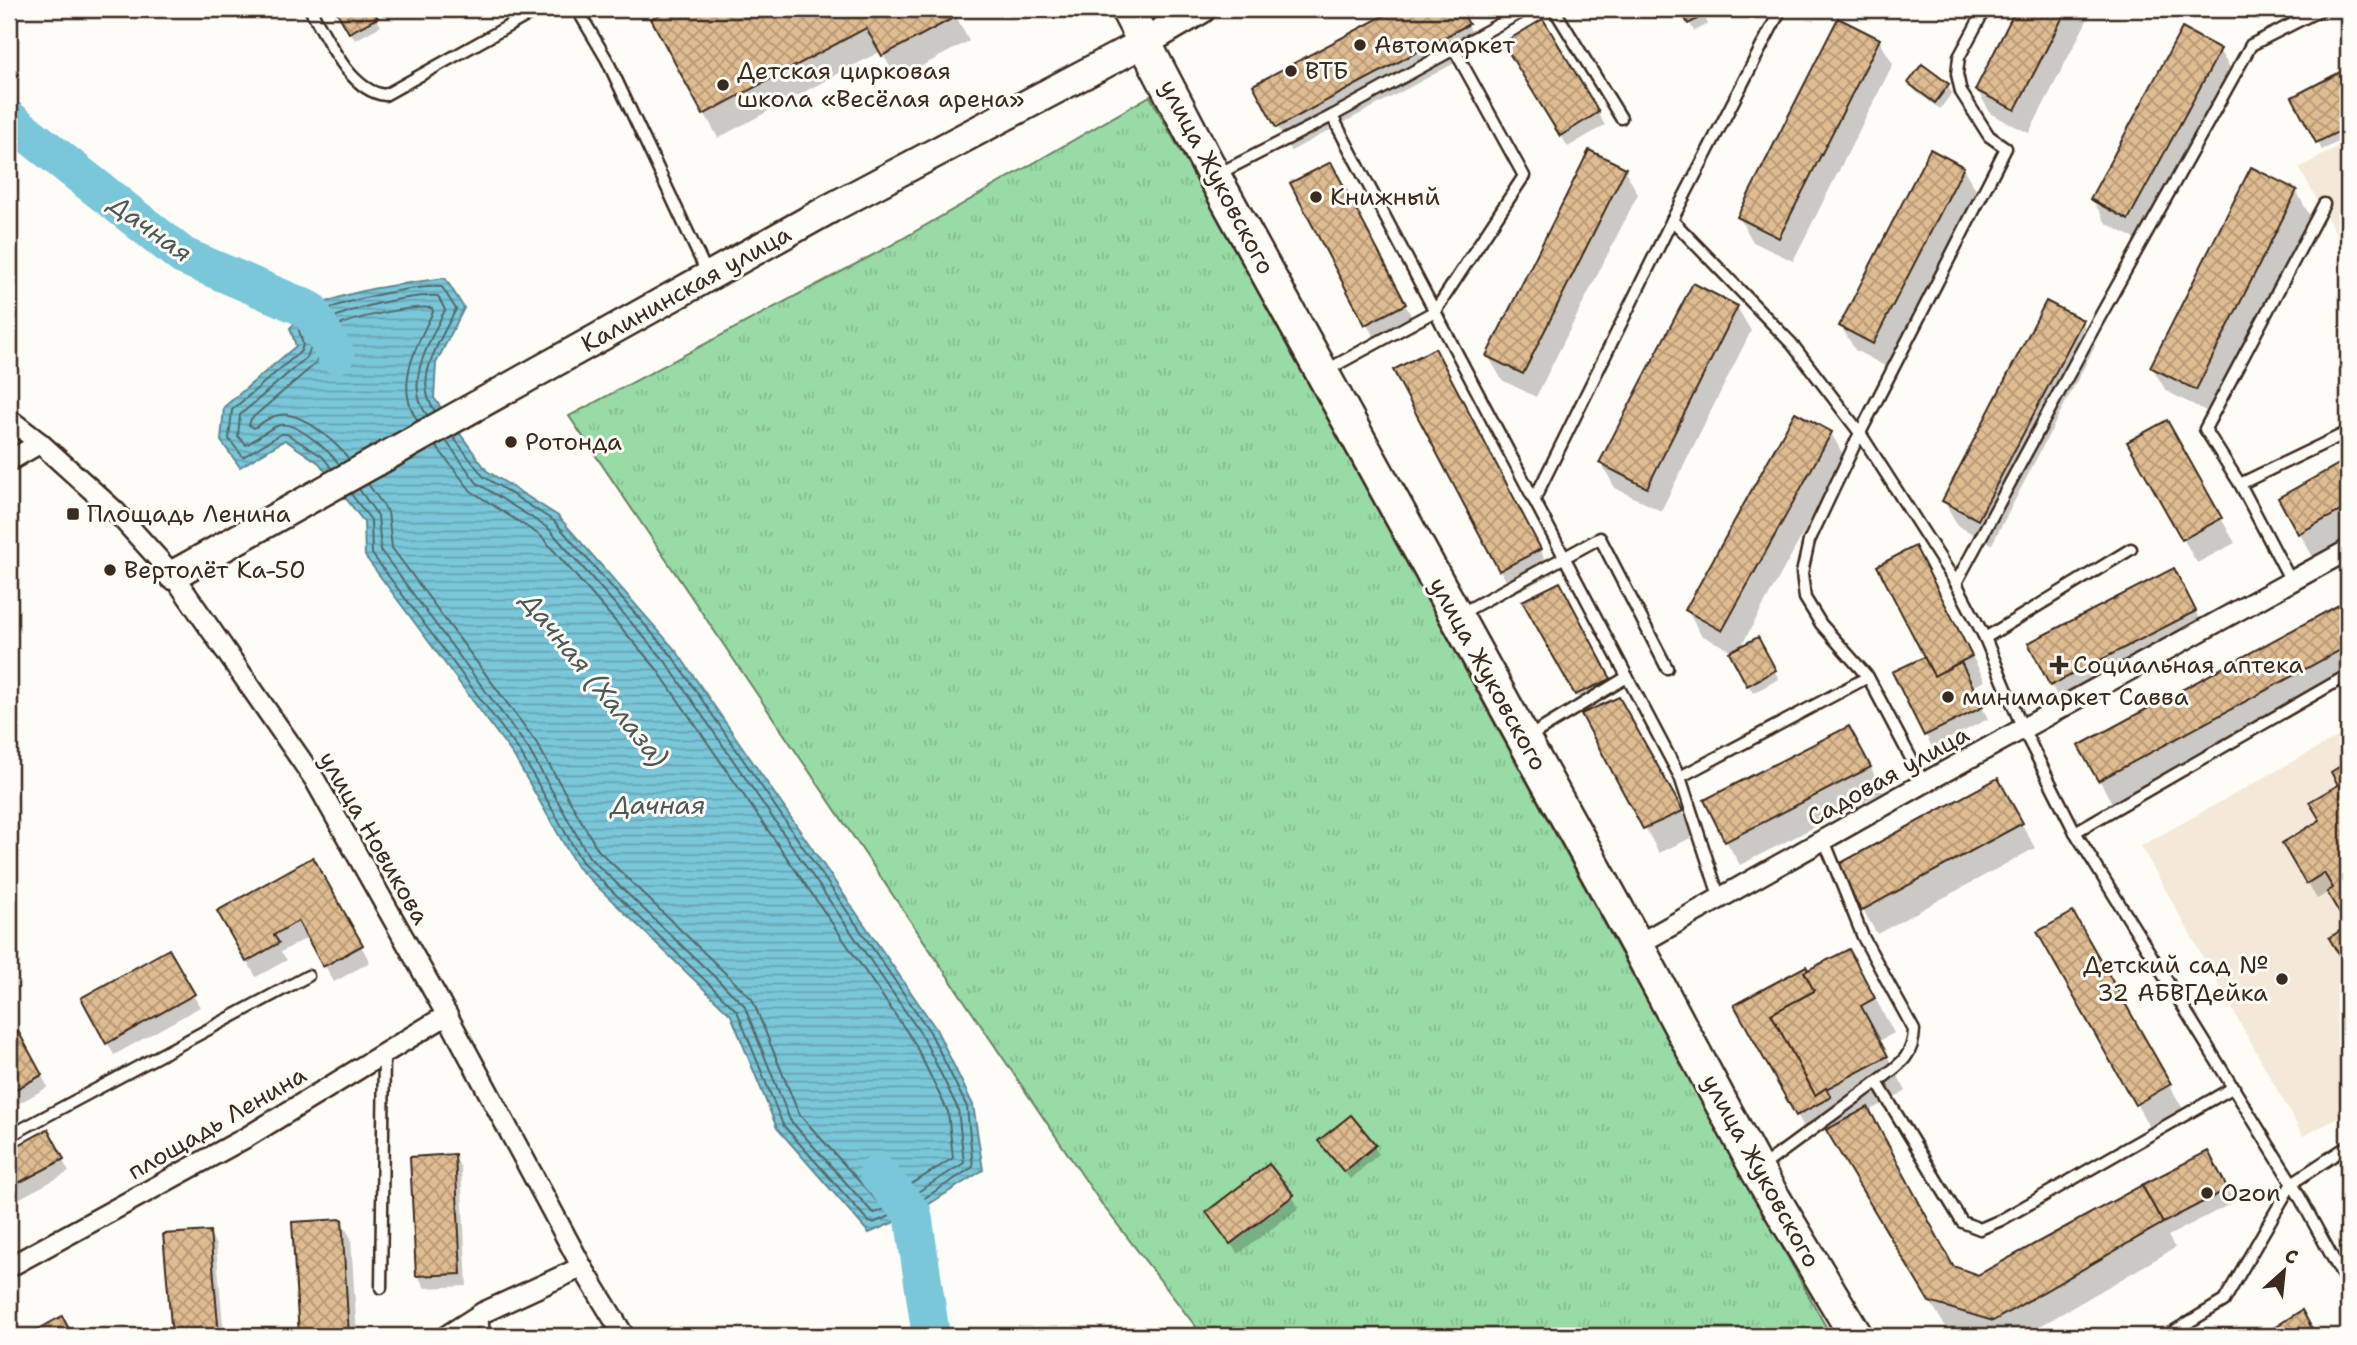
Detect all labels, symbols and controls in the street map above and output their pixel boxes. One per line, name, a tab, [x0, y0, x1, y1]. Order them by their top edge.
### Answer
place label: Автомаркет	[1374, 29, 1515, 61]
marker: Автомаркет	[1352, 37, 1368, 53]
place label: Детская цирковая школа «Весёлая арена»	[737, 55, 1024, 115]
place label: ВТБ	[1305, 55, 1349, 87]
marker: ВТБ	[1283, 63, 1299, 79]
street label: улица Жуковского	[1152, 74, 1282, 280]
marker: Детская цирковая школа «Весёлая арена»	[715, 77, 731, 93]
place label: Книжный	[1330, 181, 1440, 213]
water label: Дачная	[101, 185, 200, 270]
marker: Книжный	[1308, 189, 1324, 205]
street label: Калининская улица	[575, 218, 797, 360]
place label: Ротонда	[525, 426, 622, 458]
marker: Ротонда	[503, 434, 519, 450]
place label: Площадь Ленина	[87, 498, 291, 530]
marker: Площадь Ленина	[65, 506, 81, 522]
place label: Вертолёт Ка-50	[124, 554, 306, 586]
marker: Вертолёт Ка-50	[102, 562, 118, 578]
street label: улица Жуковского	[1422, 572, 1554, 776]
water label: Дачная (Халаза)	[512, 583, 676, 774]
place label: Социальная аптека	[2073, 649, 2303, 681]
marker: Социальная аптека	[2051, 657, 2067, 673]
place label: минимаркет Савва	[1962, 681, 2189, 713]
marker: минимаркет Савва	[1940, 689, 1956, 705]
street label: Садовая улица	[1801, 718, 1975, 834]
street label: улица Новикова	[311, 745, 437, 931]
water label: Дачная	[609, 787, 705, 822]
place label: Детский сад № 32 АБВГДейка	[2083, 949, 2268, 1009]
marker: Детский сад № 32 АБВГДейка	[2274, 971, 2290, 987]
street label: площадь Ленина	[122, 1059, 312, 1187]
street label: улица Жуковского	[1695, 1069, 1827, 1273]
place label: Ozon	[2221, 1177, 2281, 1209]
marker: Ozon	[2199, 1185, 2215, 1201]
north arrow	[2248, 1236, 2318, 1306]
text: С	[2281, 1243, 2302, 1270]

